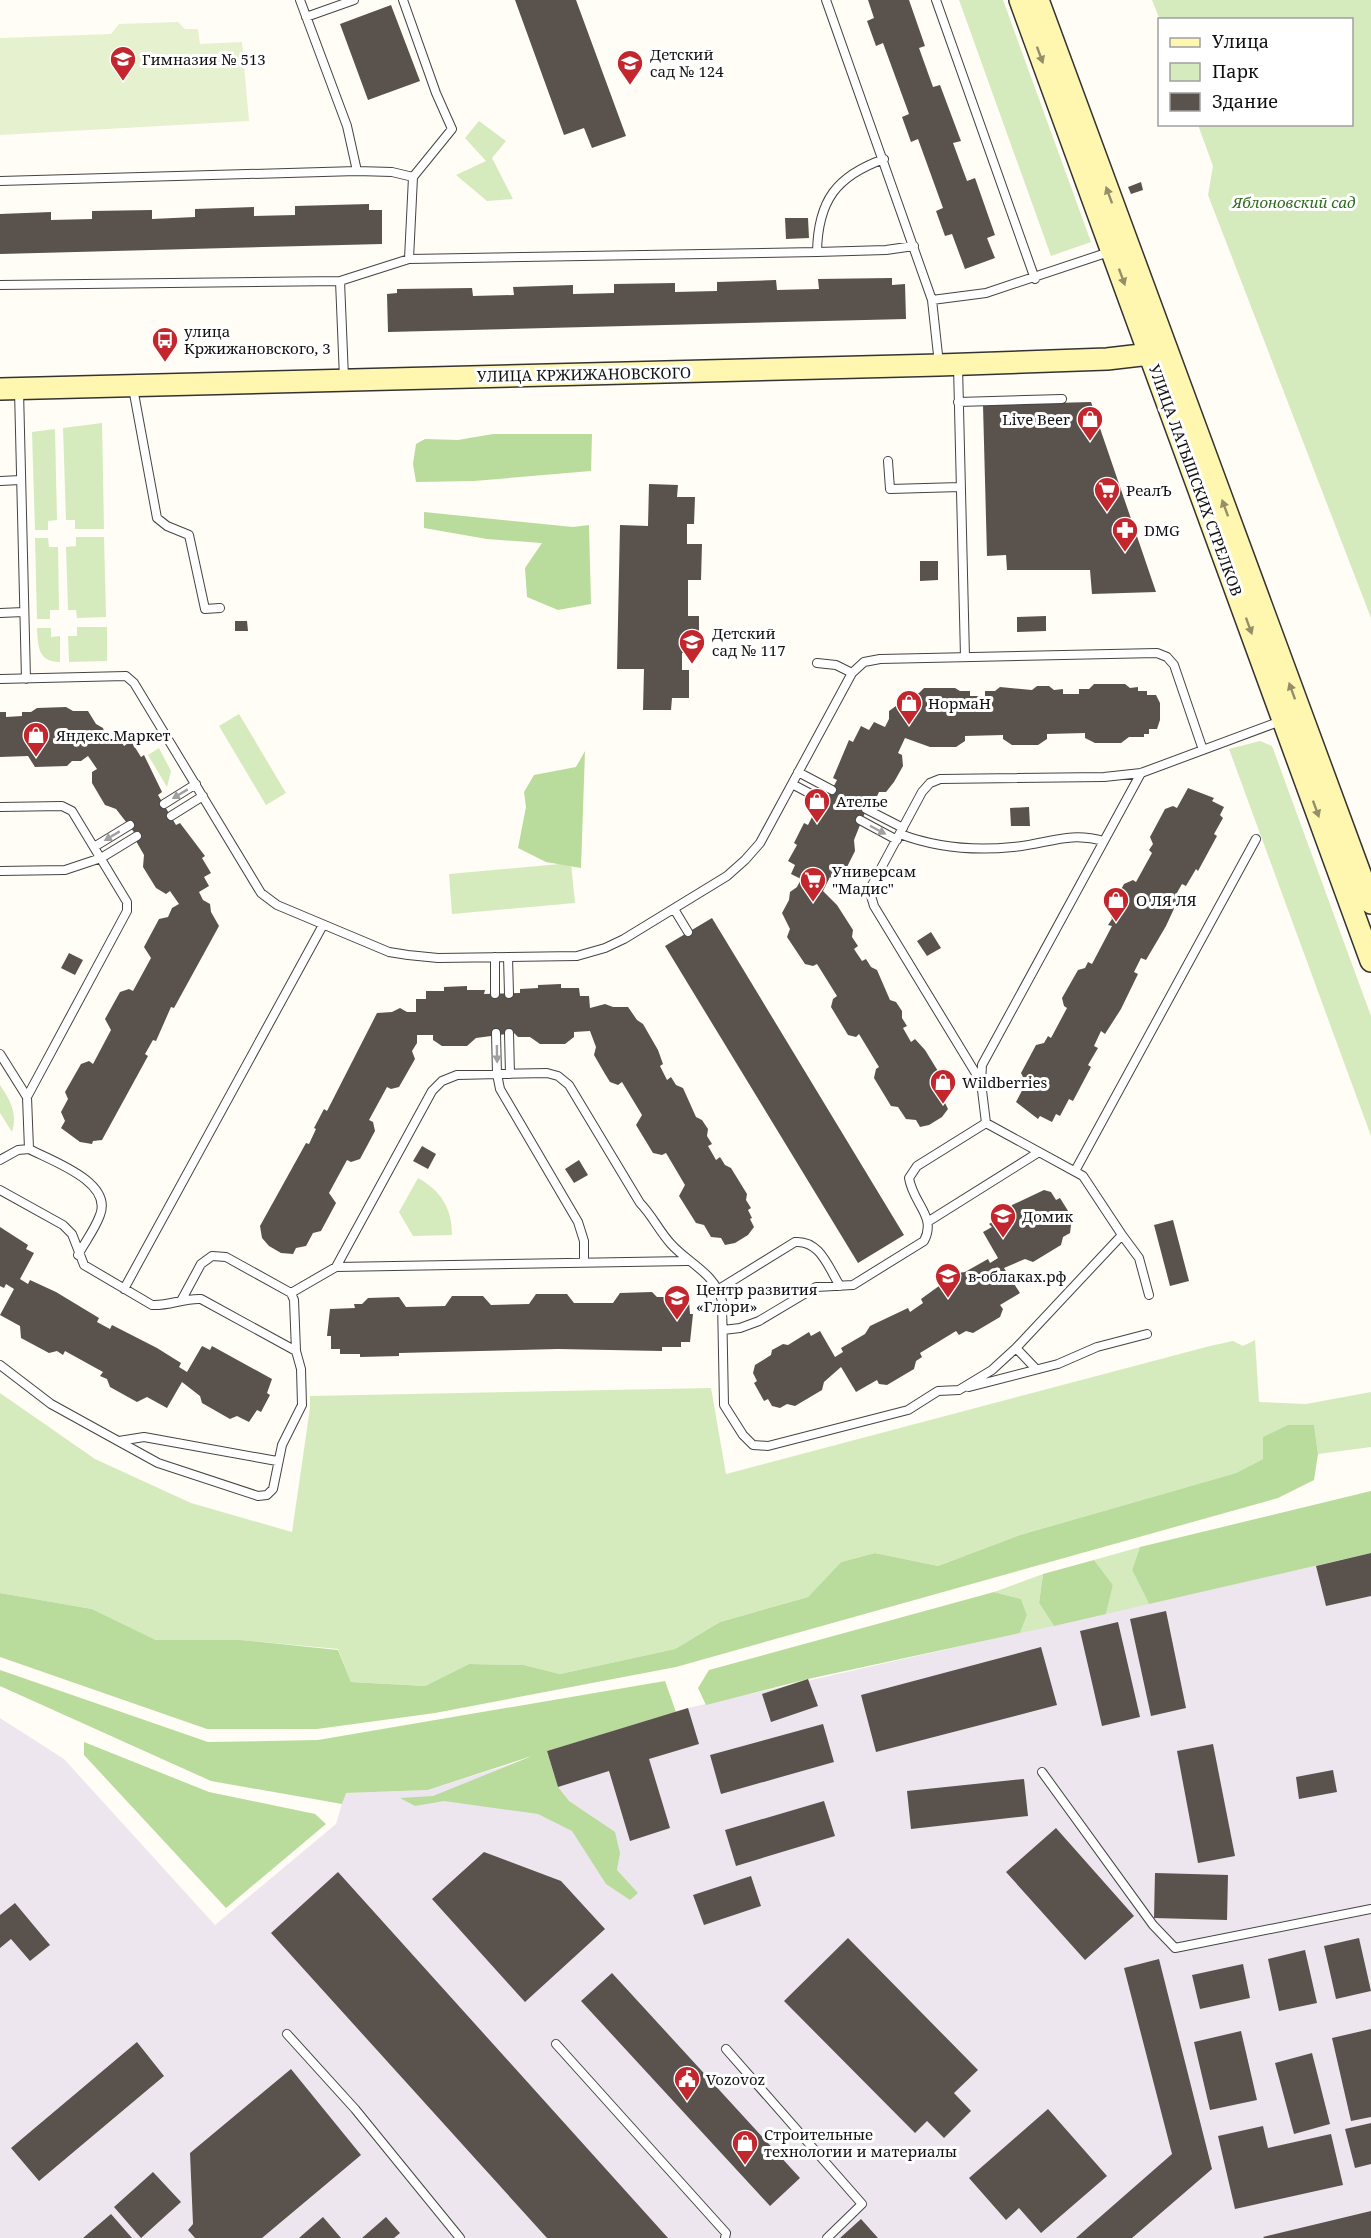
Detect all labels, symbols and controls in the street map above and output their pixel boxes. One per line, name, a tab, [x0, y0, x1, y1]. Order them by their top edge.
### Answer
legend	[1158, 18, 1353, 126]
text: Улица	[1212, 29, 1269, 53]
school or university icon: Гимназия № 513	[108, 44, 138, 82]
place label: Детский сад № 124	[650, 44, 724, 81]
one-way arrow	[1036, 46, 1045, 64]
school or university icon: Детский сад № 124	[615, 48, 645, 86]
place label: Гимназия № 513	[142, 49, 266, 69]
text: Парк	[1212, 59, 1259, 83]
text: Здание	[1212, 89, 1278, 113]
one-way arrow	[1104, 185, 1114, 203]
park label: Яблоновский сад	[1231, 192, 1356, 212]
one-way arrow	[1117, 269, 1127, 287]
place label: улица Кржижановского, 3	[184, 321, 331, 358]
bus stop icon: улица Кржижановского, 3	[150, 325, 180, 363]
street label: УЛИЦА ЛАТЫШСКИХ СТРЕЛКОВ	[1145, 361, 1247, 599]
street label: УЛИЦА КРЖИЖАНОВСКОГО	[477, 362, 691, 386]
shop icon: Live Beer	[1075, 404, 1105, 442]
place label: Live Beer	[1002, 409, 1070, 429]
supermarket icon: РеалЪ	[1092, 475, 1122, 513]
place label: РеалЪ	[1126, 480, 1172, 500]
one-way arrow	[1219, 498, 1229, 516]
pharmacy icon: DMG	[1110, 515, 1140, 553]
place label: DMG	[1144, 520, 1180, 540]
one-way arrow	[1245, 617, 1254, 635]
place label: Детский сад № 117	[712, 623, 786, 660]
school or university icon: Детский сад № 117	[677, 627, 707, 665]
one-way arrow	[1287, 681, 1297, 699]
shop icon: НормаН	[894, 688, 924, 726]
place label: НормаН	[928, 693, 991, 713]
shop icon: Яндекс.Маркет	[21, 720, 51, 758]
place label: Яндекс.Маркет	[55, 725, 171, 745]
shop icon: Ателье	[802, 786, 832, 824]
one-way arrow	[172, 789, 188, 800]
place label: Ателье	[836, 791, 888, 811]
one-way arrow	[1311, 801, 1321, 819]
one-way arrow	[870, 825, 887, 835]
one-way arrow	[104, 830, 120, 841]
place label: Универсам "Мадис"	[832, 861, 916, 898]
supermarket icon: Универсам "Мадис"	[798, 865, 828, 903]
shop icon: О ЛЯ ЛЯ	[1101, 885, 1131, 923]
place label: О ЛЯ ЛЯ	[1136, 890, 1197, 910]
one-way arrow	[492, 1044, 501, 1063]
shop icon: Wildberries	[928, 1067, 958, 1105]
place label: Wildberries	[962, 1072, 1048, 1092]
school or university icon: Домик	[988, 1201, 1018, 1239]
place label: Домик	[1022, 1206, 1073, 1226]
school or university icon: в-облаках.рф	[933, 1261, 963, 1299]
place label: в-облаках.рф	[968, 1266, 1066, 1286]
place label: Центр развития «Глори»	[696, 1279, 818, 1316]
school or university icon: Центр развития «Глори»	[662, 1283, 692, 1321]
public building icon: Vozovoz	[672, 2064, 702, 2102]
place label: Vozovoz	[706, 2069, 765, 2089]
place label: Строительные технологии и материалы	[764, 2124, 957, 2161]
shop icon: Строительные технологии и материалы	[730, 2128, 760, 2166]

